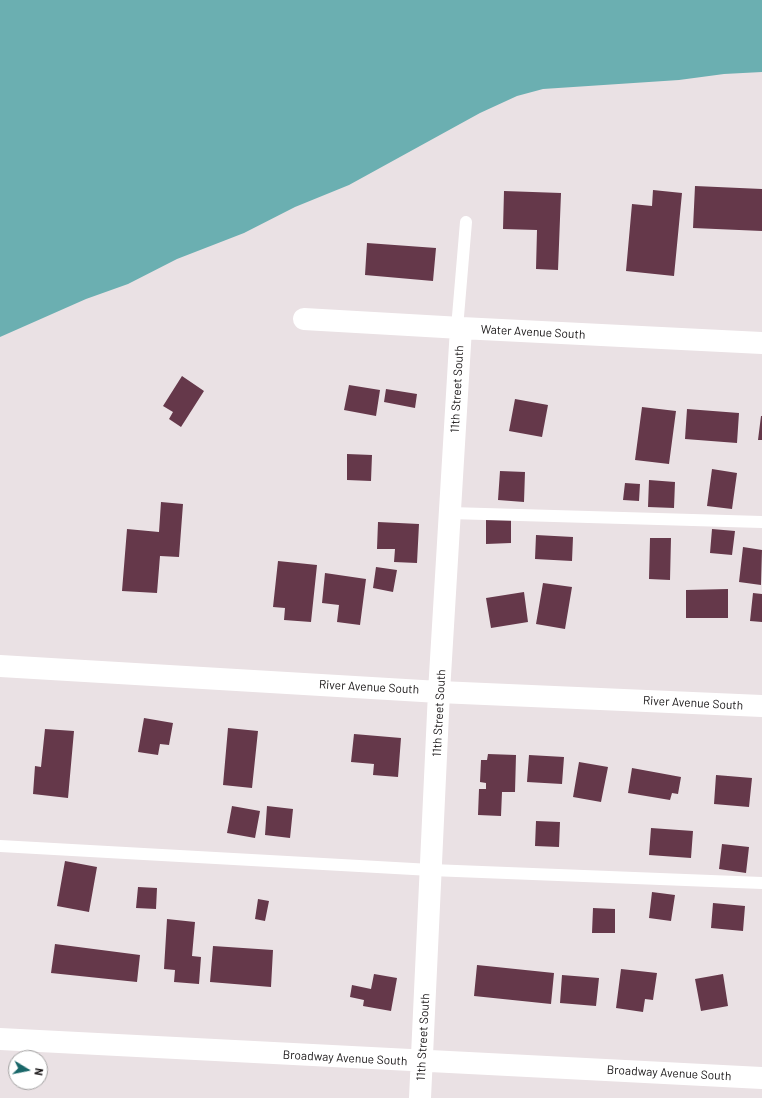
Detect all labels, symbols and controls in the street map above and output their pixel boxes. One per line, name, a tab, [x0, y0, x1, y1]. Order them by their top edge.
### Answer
street label: Water Avenue South	[480, 322, 586, 342]
street label: 11th Street South	[448, 345, 466, 433]
street label: 11th Street South	[430, 669, 448, 757]
street label: River Avenue South	[318, 677, 420, 697]
street label: River Avenue South	[642, 693, 744, 713]
street label: 11th Street South	[414, 993, 432, 1081]
street label: Broadway Avenue South	[282, 1048, 408, 1068]
north arrow	[8, 1050, 48, 1090]
street label: Broadway Avenue South	[606, 1063, 732, 1083]
text: N	[32, 1067, 46, 1077]

